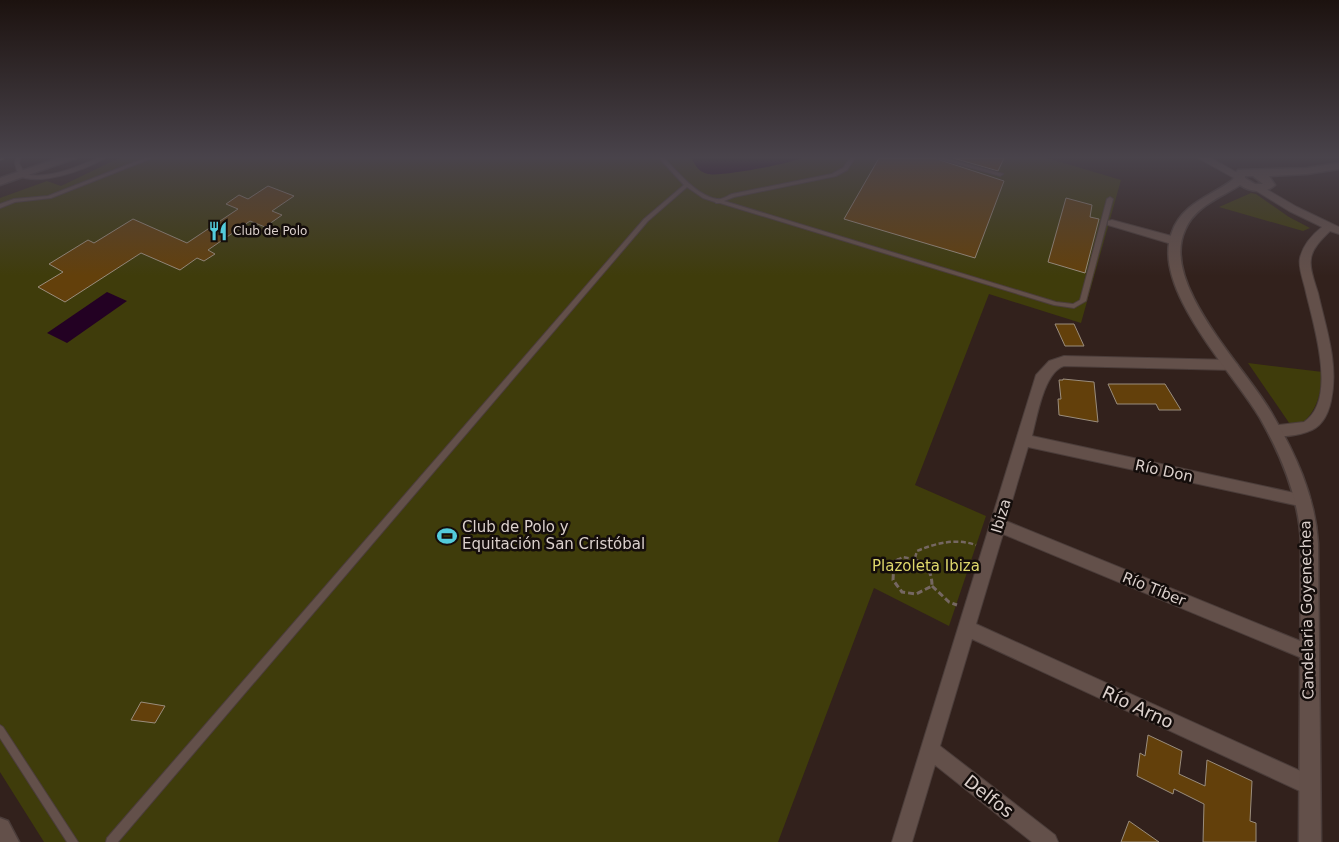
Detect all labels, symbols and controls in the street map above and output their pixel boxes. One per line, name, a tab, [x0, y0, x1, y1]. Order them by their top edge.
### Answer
restaurant icon: Club de Polo	[207, 220, 229, 242]
place label: Club de Polo	[233, 224, 307, 238]
street label: Río Don	[1133, 456, 1195, 486]
street label: Ibiza	[987, 497, 1015, 535]
place label: Club de Polo y Equitación San Cristóbal	[462, 518, 645, 553]
street label: Candelaria Goyenechea	[1296, 520, 1318, 700]
sports icon: Club de Polo y Equitación San Cristóbal	[436, 525, 458, 547]
park label: Plazoleta Ibiza	[872, 557, 980, 575]
street label: Río Tíber	[1120, 568, 1189, 610]
street label: Río Arno	[1099, 681, 1177, 733]
street label: Delfos	[960, 770, 1018, 822]

